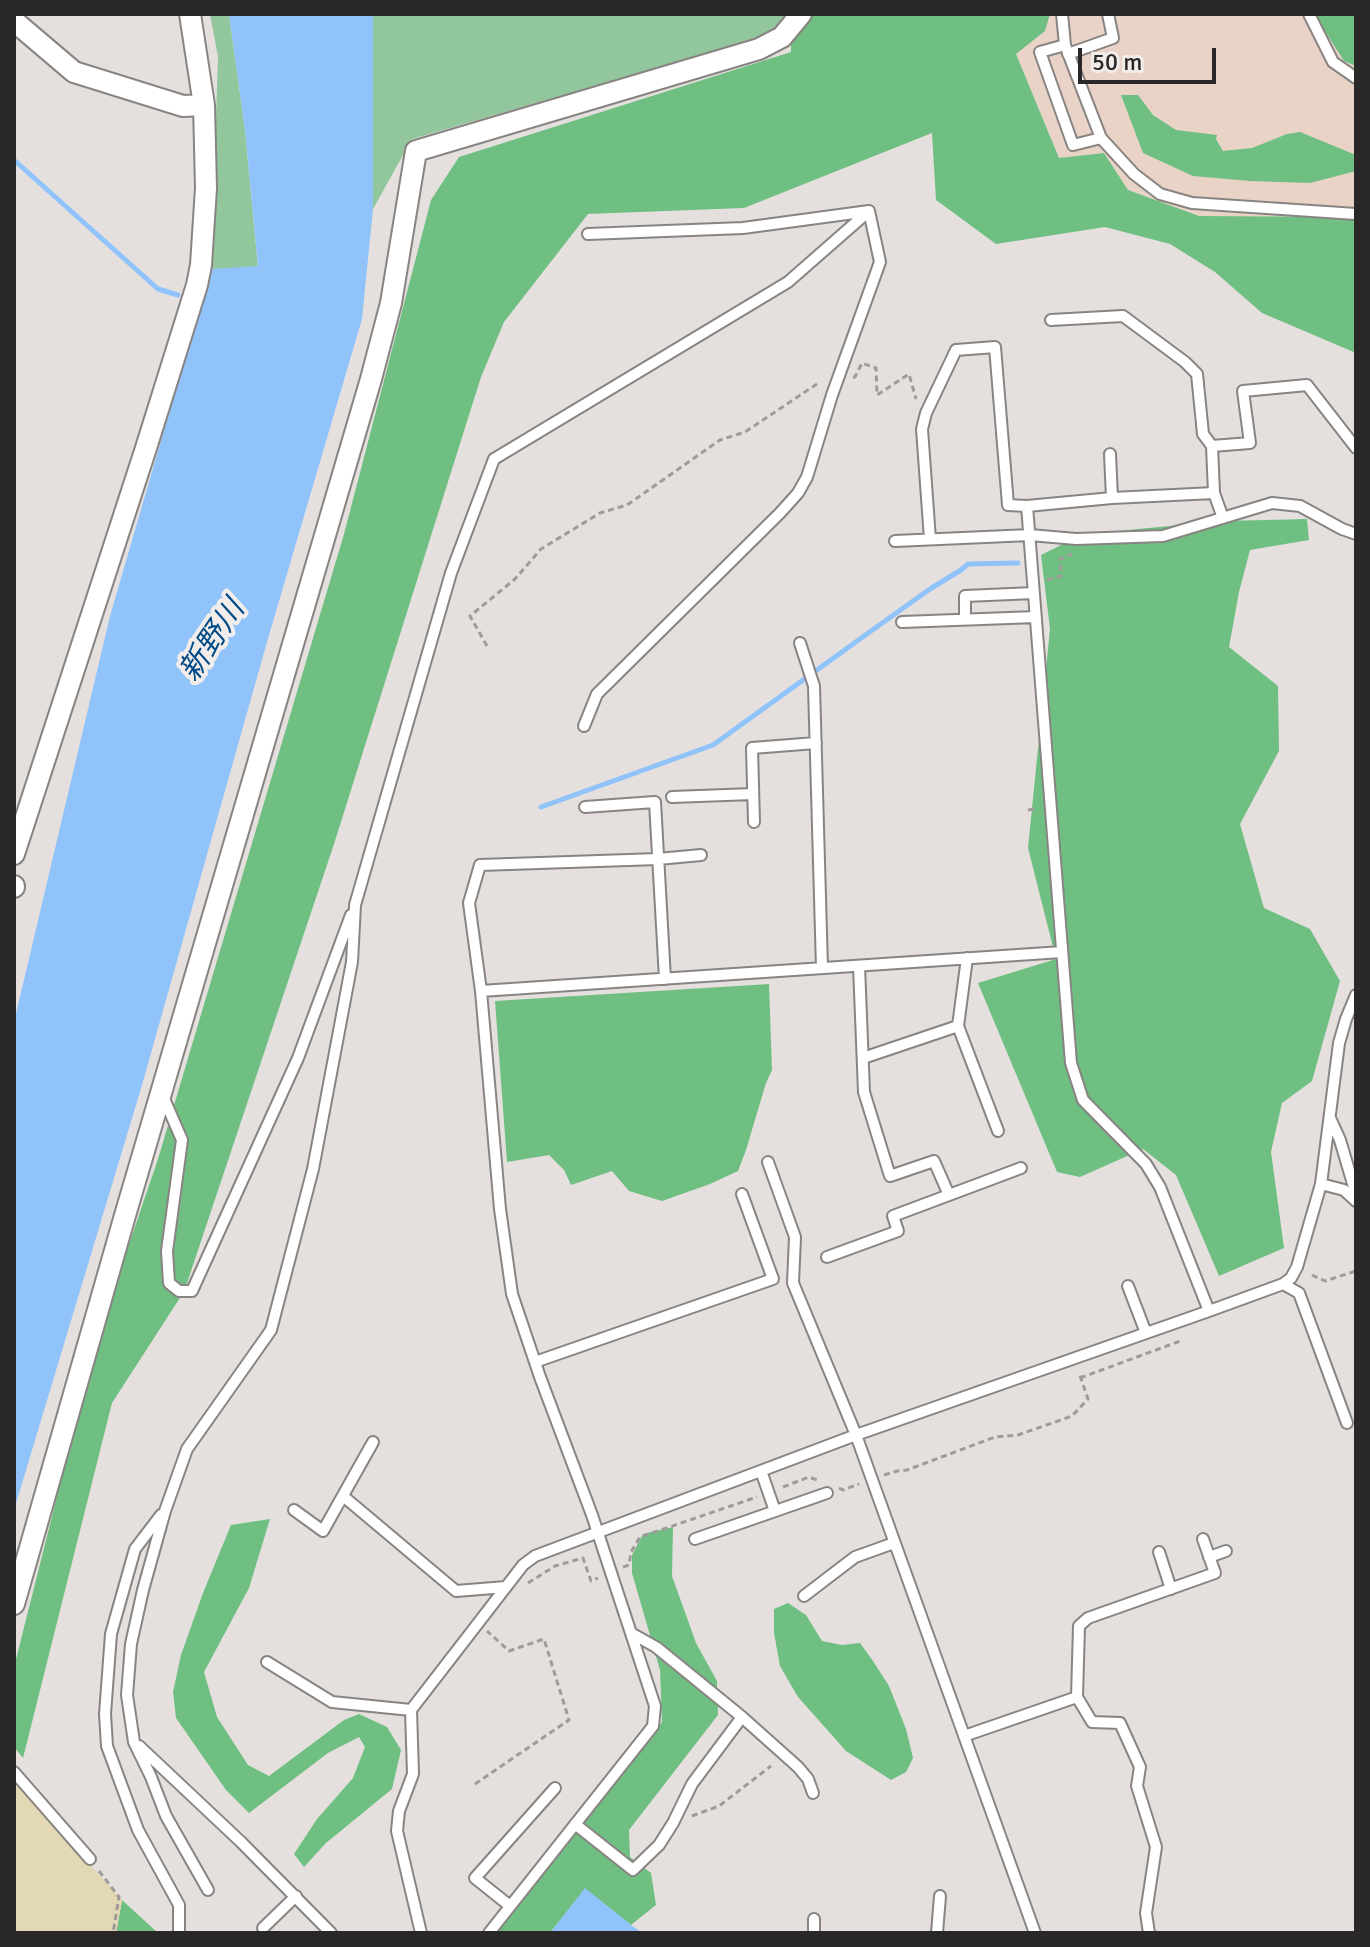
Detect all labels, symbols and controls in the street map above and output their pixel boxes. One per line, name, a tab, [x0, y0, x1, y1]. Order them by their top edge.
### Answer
scale bar	[1082, 32, 1220, 82]
text: 50 m	[1092, 47, 1142, 77]
water label: 新野川	[173, 594, 253, 688]

